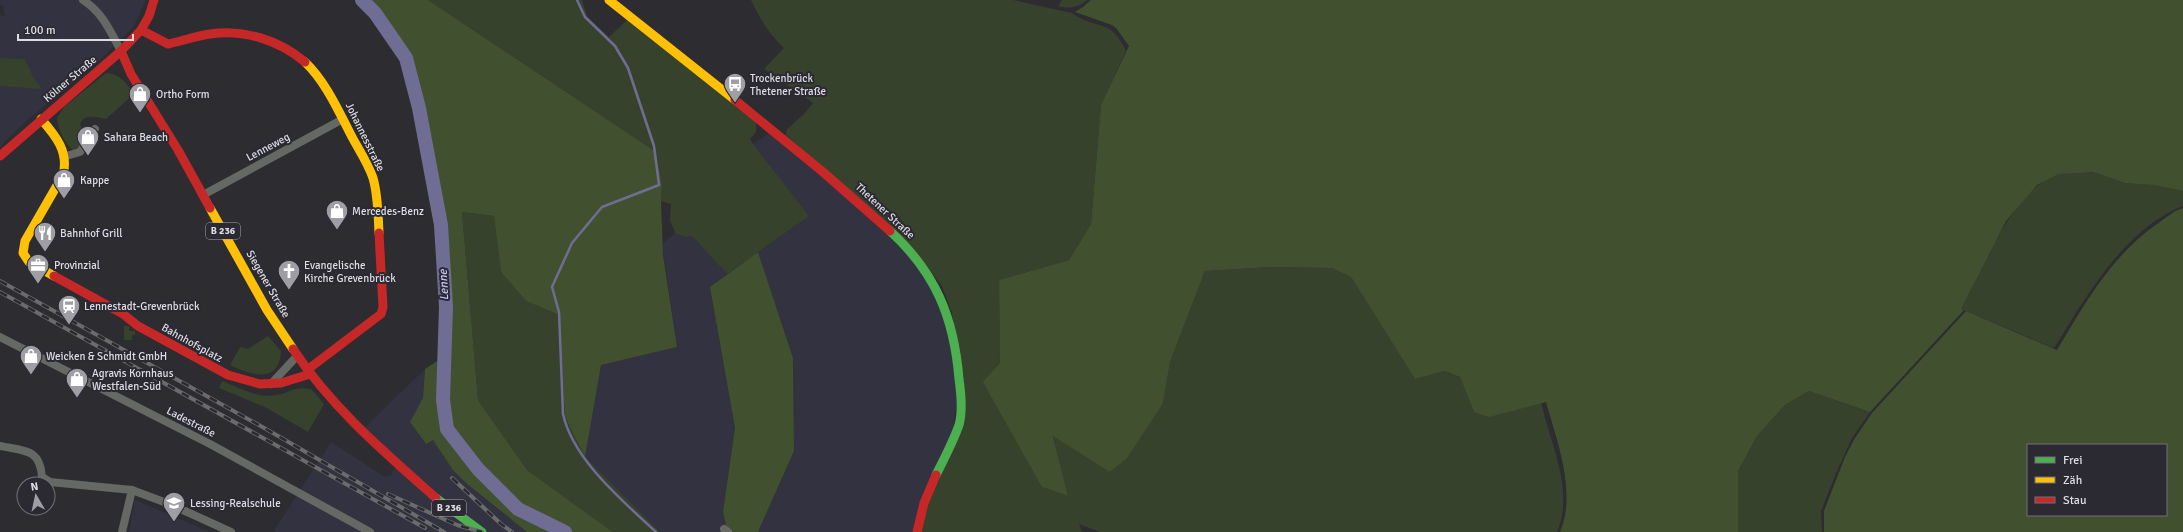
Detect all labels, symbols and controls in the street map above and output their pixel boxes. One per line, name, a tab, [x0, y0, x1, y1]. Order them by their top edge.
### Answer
scale bar	[18, 16, 133, 42]
text: 100 m	[24, 23, 56, 38]
street label: Kölner Straße	[41, 53, 99, 105]
bus stop icon: Trockenbrück Thetener Straße	[722, 71, 748, 104]
place label: Trockenbrück Thetener Straße	[750, 72, 826, 98]
shop icon: Ortho Form	[127, 81, 153, 114]
place label: Ortho Form	[156, 88, 210, 101]
street label: Johannesstraße	[343, 100, 387, 174]
shop icon: Sahara Beach	[75, 124, 101, 157]
street label: Lenneweg	[244, 130, 292, 164]
place label: Sahara Beach	[104, 131, 168, 144]
shop icon: Kappe	[51, 167, 77, 200]
place label: Kappe	[80, 174, 109, 187]
street label: Thetener Straße	[853, 180, 917, 242]
shop icon: Mercedes-Benz	[324, 198, 350, 231]
place label: Mercedes-Benz	[352, 205, 424, 218]
restaurant icon: Bahnhof Grill	[32, 220, 58, 253]
road number: B 236	[206, 223, 240, 239]
place label: Bahnhof Grill	[60, 227, 123, 240]
street label: Siegener Straße	[243, 248, 293, 320]
office icon: Provinzial	[25, 252, 51, 285]
church icon: Evangelische Kirche Grevenbrück	[276, 258, 302, 291]
place label: Provinzial	[54, 259, 100, 272]
place label: Evangelische Kirche Grevenbrück	[304, 259, 396, 285]
water label: Lenne	[436, 268, 452, 301]
station icon: Lennestadt-Grevenbrück	[56, 293, 82, 326]
place label: Lennestadt-Grevenbrück	[84, 300, 200, 313]
street label: Bahnhofsplatz	[159, 321, 225, 365]
shop icon: Weicken & Schmidt GmbH	[18, 343, 44, 376]
place label: Weicken & Schmidt GmbH	[46, 350, 167, 363]
shop icon: Agravis Kornhaus Westfalen-Süd	[64, 366, 90, 399]
place label: Agravis Kornhaus Westfalen-Süd	[92, 367, 174, 393]
street label: Ladestraße	[164, 404, 218, 440]
legend	[2027, 444, 2167, 516]
text: Frei	[2063, 453, 2082, 468]
text: Zäh	[2063, 473, 2082, 488]
north arrow	[16, 476, 56, 516]
text: N	[30, 480, 39, 494]
school or university icon: Lessing-Realschule	[161, 490, 187, 523]
text: Stau	[2063, 493, 2087, 508]
place label: Lessing-Realschule	[190, 497, 281, 510]
road number: B 236	[432, 500, 466, 516]

